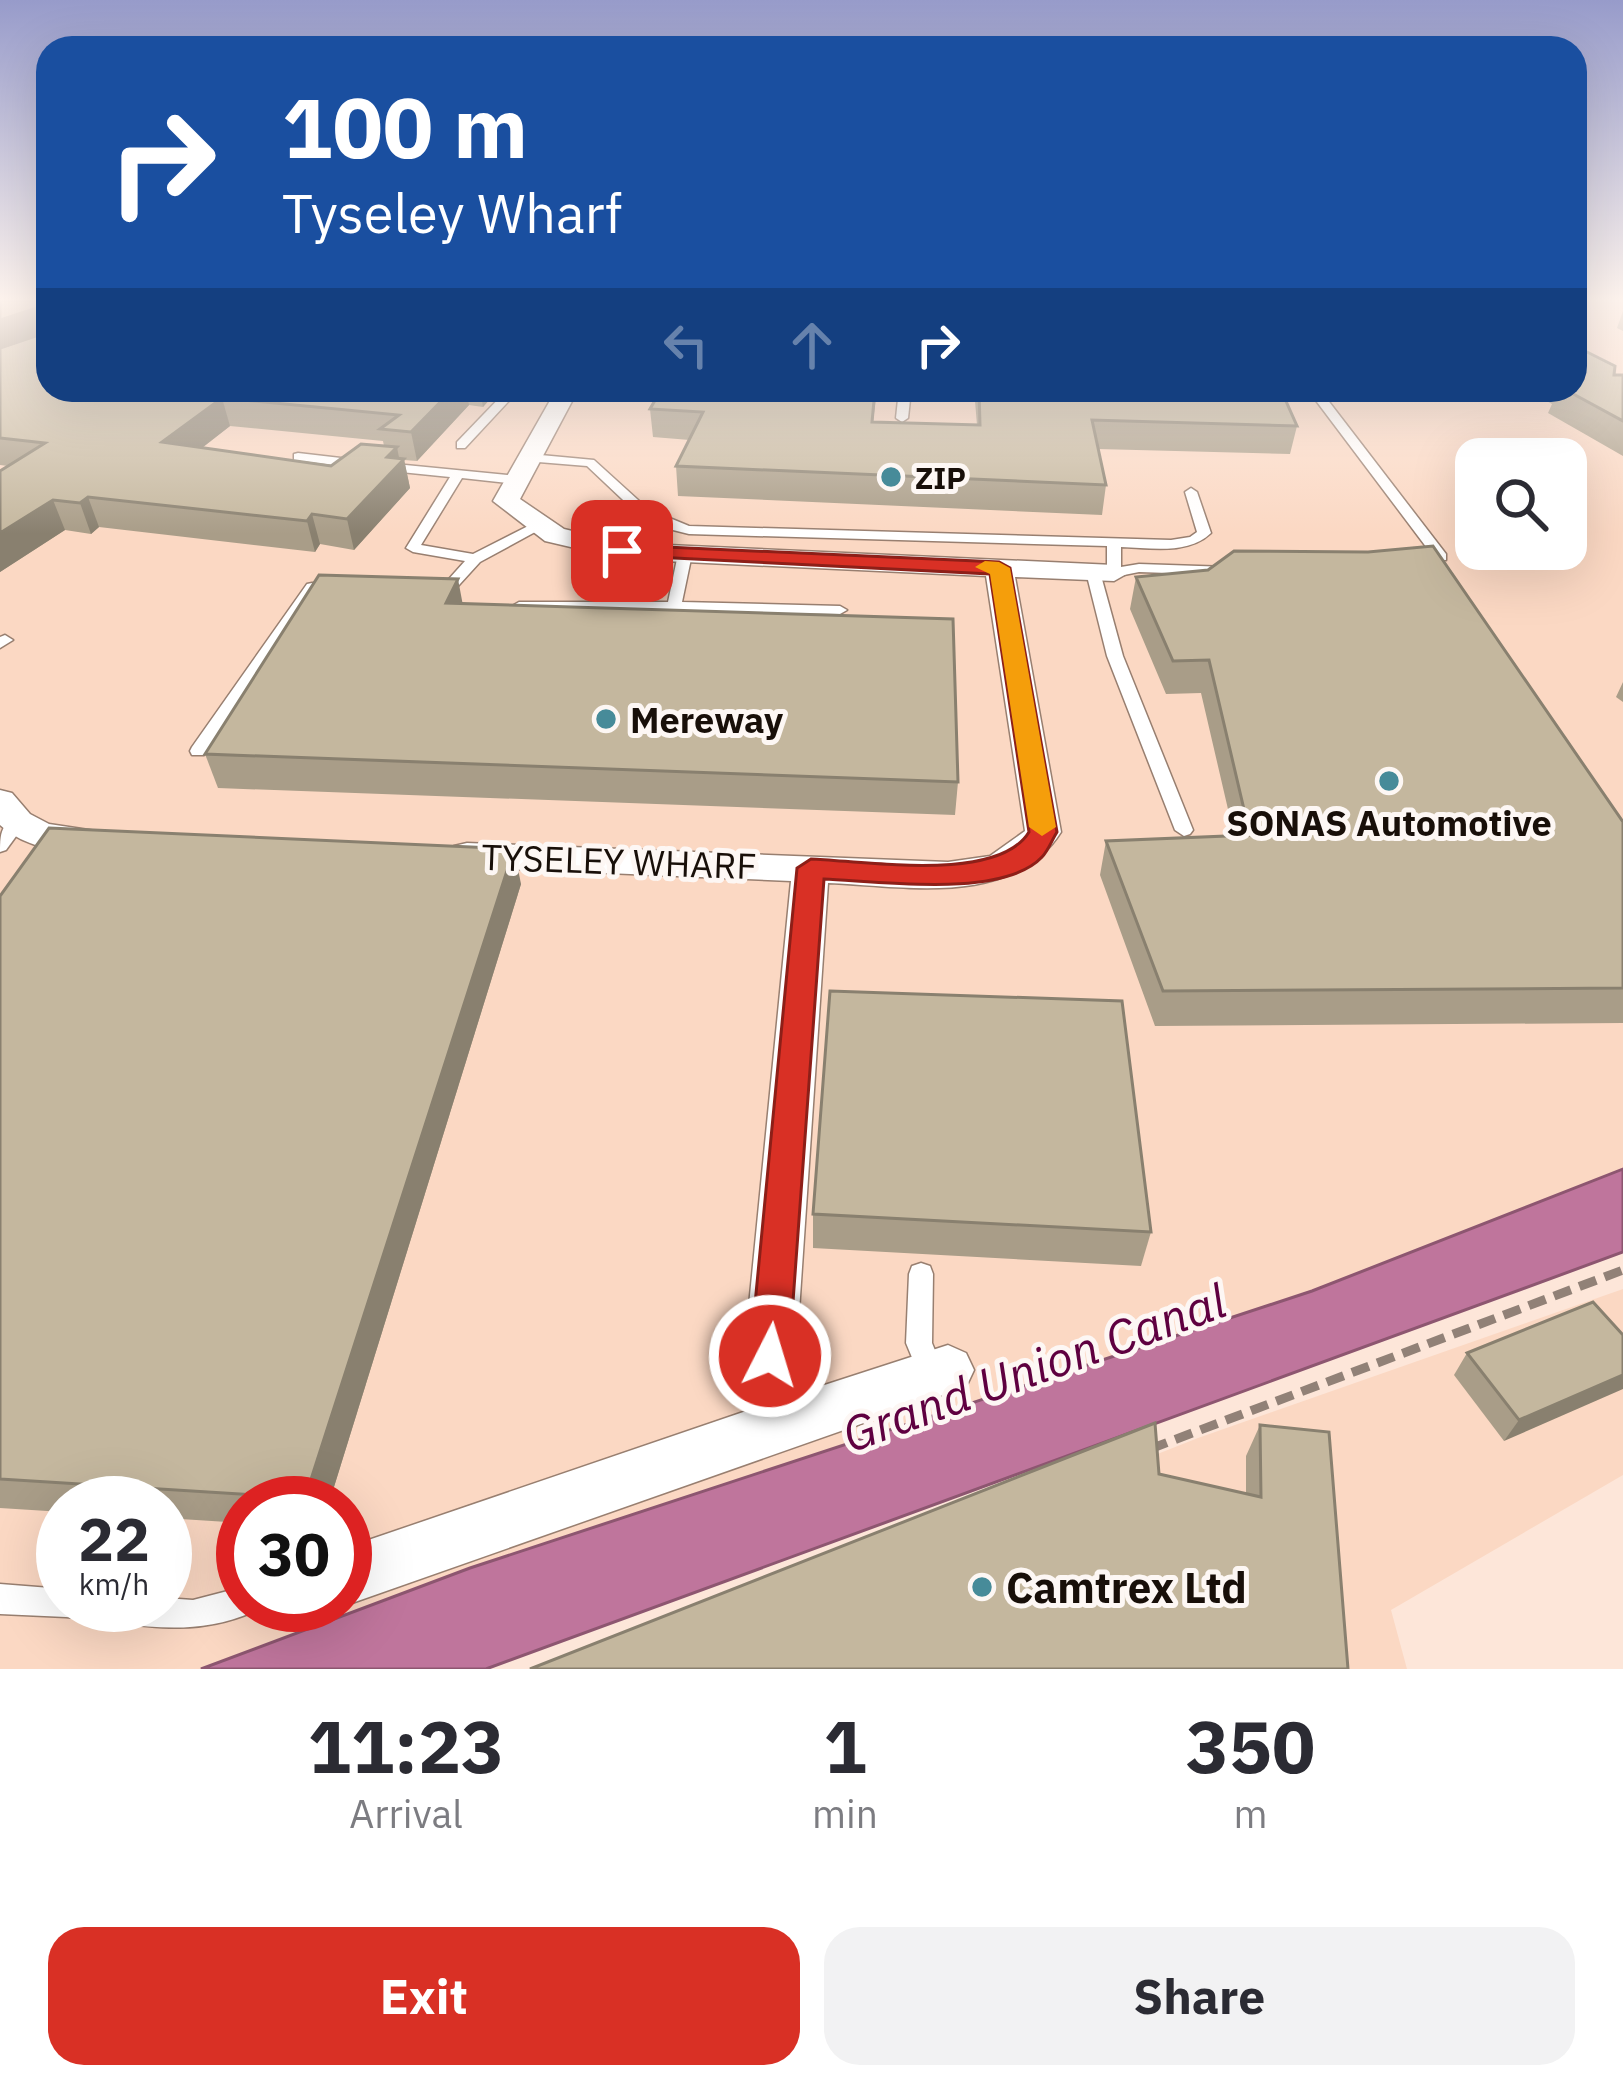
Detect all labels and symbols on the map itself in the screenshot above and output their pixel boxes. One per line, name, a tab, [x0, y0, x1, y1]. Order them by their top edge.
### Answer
place label: ZIP	[915, 458, 966, 497]
marker: ZIP	[878, 464, 904, 490]
pin	[571, 500, 673, 602]
place label: Mereway	[630, 696, 784, 743]
marker: Mereway	[593, 706, 619, 732]
marker: SONAS Automotive	[1376, 768, 1402, 794]
place label: SONAS Automotive	[1226, 799, 1552, 846]
street label: TYSELEY WHARF	[481, 833, 757, 889]
water label: Grand Union Canal	[834, 1269, 1234, 1465]
position arrow	[707, 1293, 833, 1419]
speed limit sign: 30	[216, 1476, 372, 1632]
place label: Camtrex Ltd	[1006, 1560, 1247, 1615]
marker: Camtrex Ltd	[969, 1574, 995, 1600]

